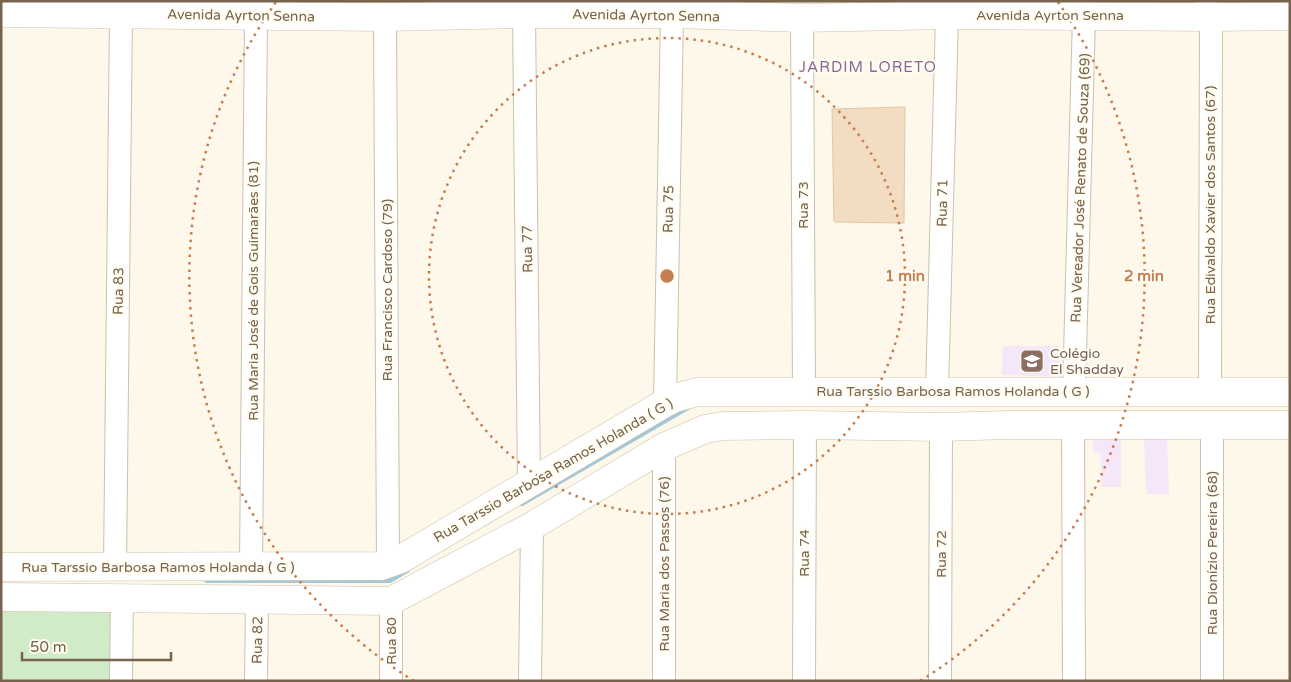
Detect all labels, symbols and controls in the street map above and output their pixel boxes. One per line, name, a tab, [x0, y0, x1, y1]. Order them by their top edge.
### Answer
street label: Avenida Ayrton Senna	[167, 6, 315, 25]
street label: Avenida Ayrton Senna	[572, 6, 720, 25]
street label: Avenida Ayrton Senna	[976, 7, 1124, 24]
street label: Rua Vereador José Renato de Souza (69)	[1067, 53, 1094, 323]
district label: JARDIM LORETO	[799, 58, 937, 76]
street label: Rua Edivaldo Xavier dos Santos (67)	[1202, 86, 1219, 324]
street label: Rua Maria José de Gois Guimarães (81)	[245, 161, 262, 421]
street label: Rua 71	[934, 179, 951, 227]
street label: Rua 73	[795, 181, 812, 229]
street label: Rua 75	[660, 185, 677, 233]
street label: Rua Francisco Cardoso (79)	[379, 199, 396, 381]
street label: Rua 77	[519, 225, 536, 273]
street label: Rua 83	[110, 267, 127, 315]
centre of rings	[658, 267, 676, 285]
text: 1 min	[885, 267, 925, 285]
text: 2 min	[1124, 267, 1164, 285]
place label: Colégio El Shadday	[1050, 345, 1124, 378]
school or university icon: Colégio El Shadday	[1019, 348, 1045, 374]
street label: Rua Tarssio Barbosa Ramos Holanda ( G )	[816, 383, 1090, 400]
street label: Rua Tarssio Barbosa Ramos Holanda ( G )	[431, 395, 676, 546]
street label: Rua Dionízio Pereira (68)	[1204, 471, 1221, 635]
street label: Rua Maria dos Passos (76)	[656, 477, 673, 652]
street label: Rua 74	[796, 529, 813, 577]
street label: Rua 72	[933, 530, 950, 578]
street label: Rua Tarssio Barbosa Ramos Holanda ( G )	[21, 559, 295, 576]
street label: Rua 82	[249, 616, 266, 664]
street label: Rua 80	[383, 617, 400, 665]
scale bar	[22, 630, 171, 662]
text: 50 m	[30, 638, 67, 656]

